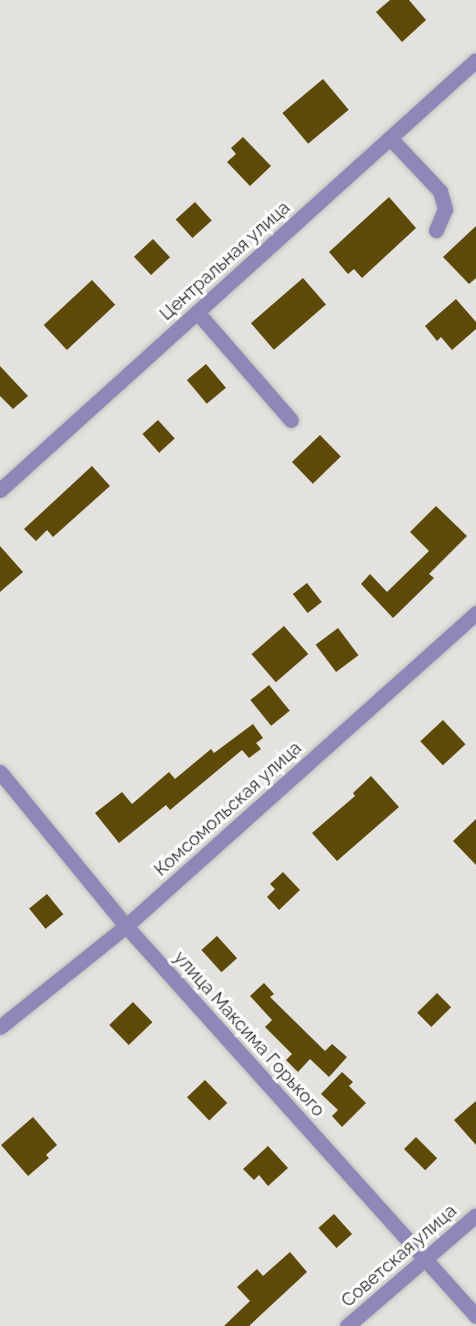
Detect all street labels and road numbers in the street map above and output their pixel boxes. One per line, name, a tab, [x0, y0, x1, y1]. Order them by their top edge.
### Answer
street label: Центральная улица	[155, 197, 295, 325]
street label: Комсомольская улица	[150, 737, 306, 881]
street label: улица Максима Горького	[169, 947, 329, 1121]
street label: Советская улица	[337, 1200, 461, 1312]

